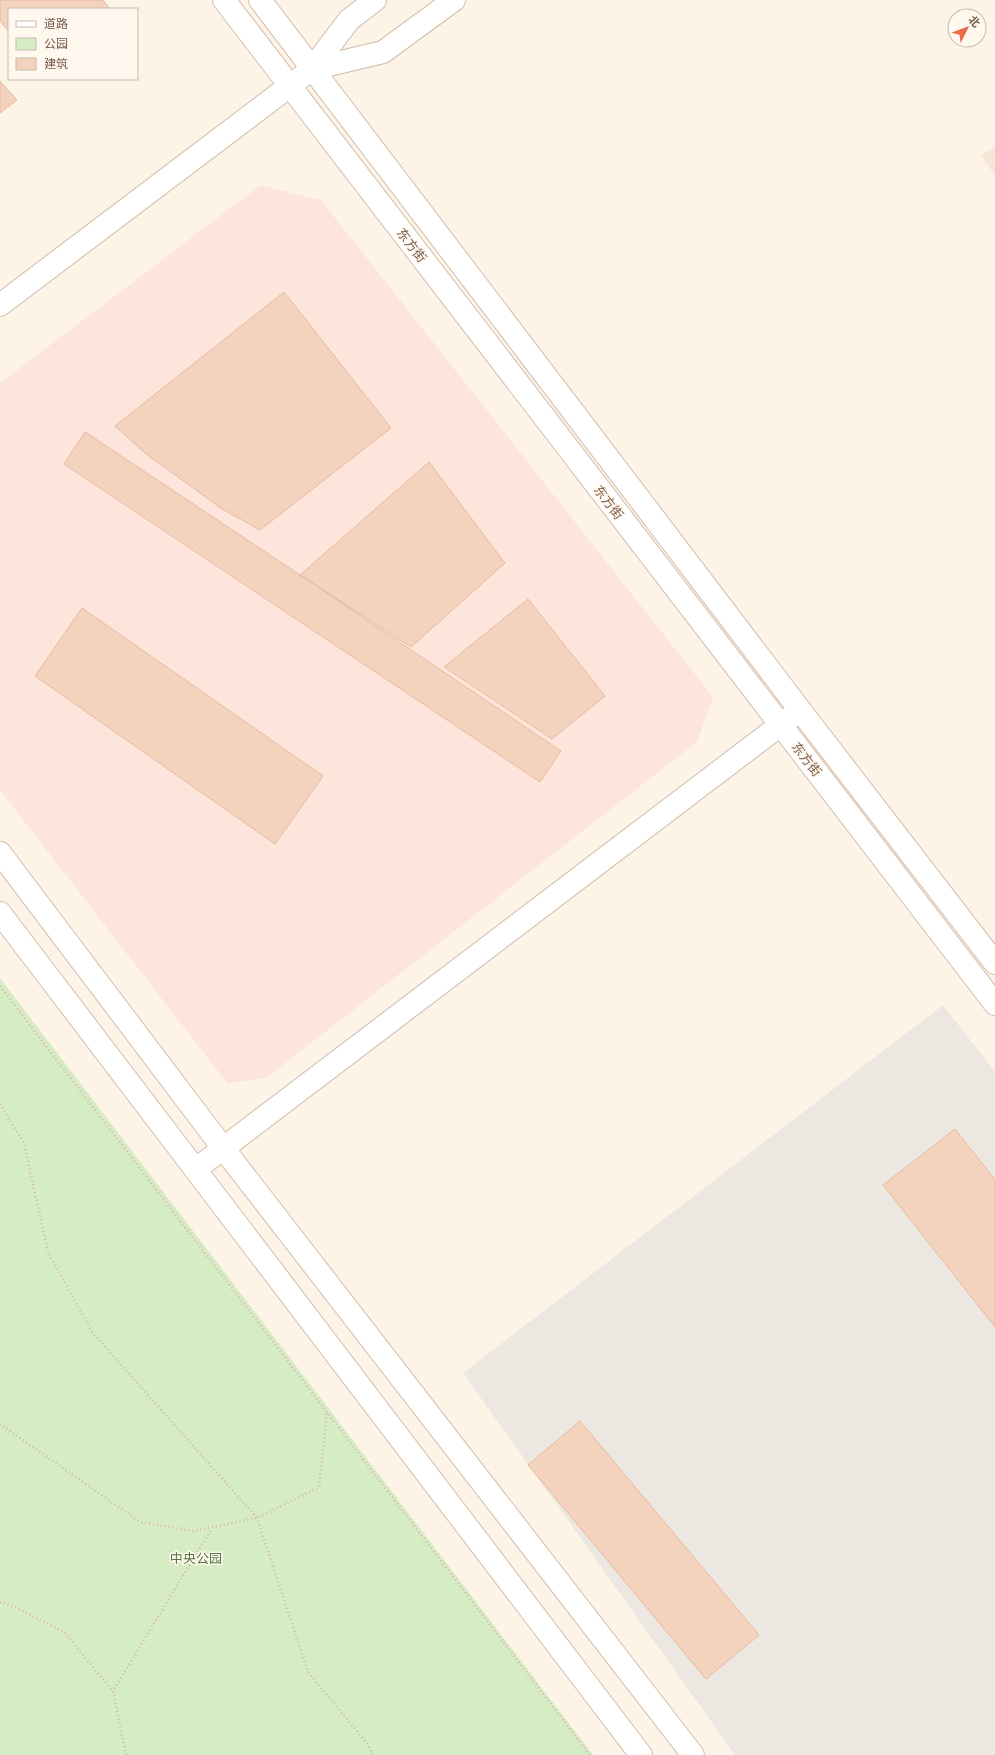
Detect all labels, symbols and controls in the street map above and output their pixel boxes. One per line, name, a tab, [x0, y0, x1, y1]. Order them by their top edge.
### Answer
legend	[8, 8, 138, 80]
north arrow	[947, 8, 987, 48]
text: 北	[966, 13, 983, 29]
text: 道路	[44, 16, 68, 30]
text: 公园	[44, 36, 68, 50]
text: 建筑	[44, 56, 68, 70]
street label: 东方街	[394, 225, 430, 265]
street label: 东方街	[591, 482, 627, 522]
street label: 东方街	[789, 739, 825, 779]
park label: 中央公园	[170, 1550, 222, 1566]

